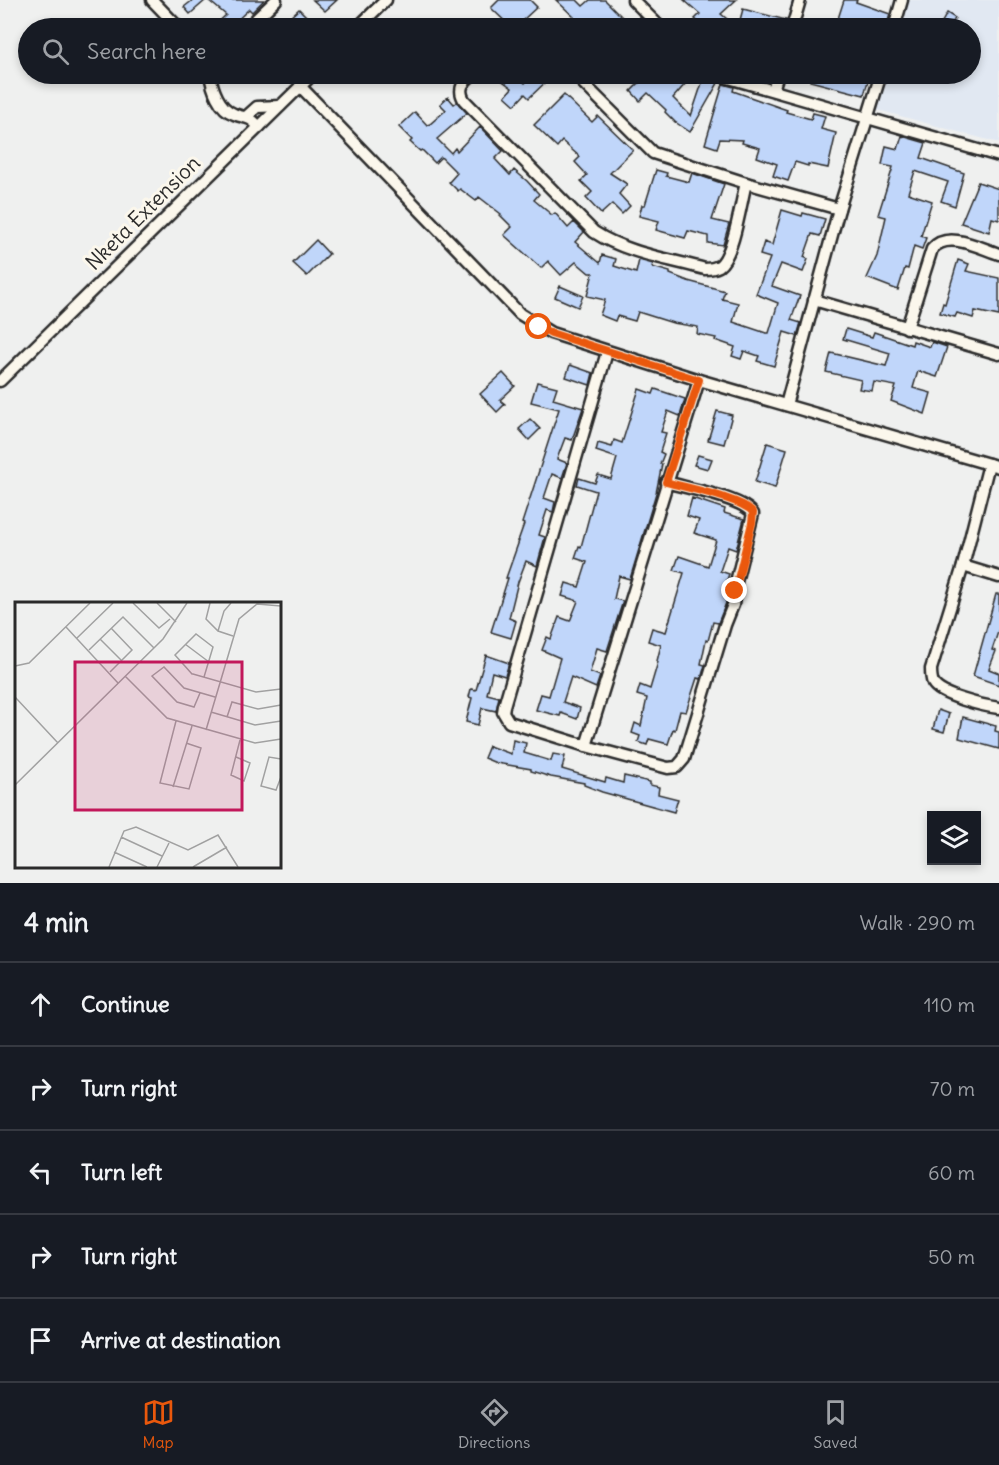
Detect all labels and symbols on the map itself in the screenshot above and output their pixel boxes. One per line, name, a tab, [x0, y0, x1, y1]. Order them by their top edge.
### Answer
street label: Nketa Extension	[80, 150, 206, 276]
route start	[525, 313, 551, 339]
route end	[721, 577, 747, 603]
inset map	[15, 602, 280, 868]

